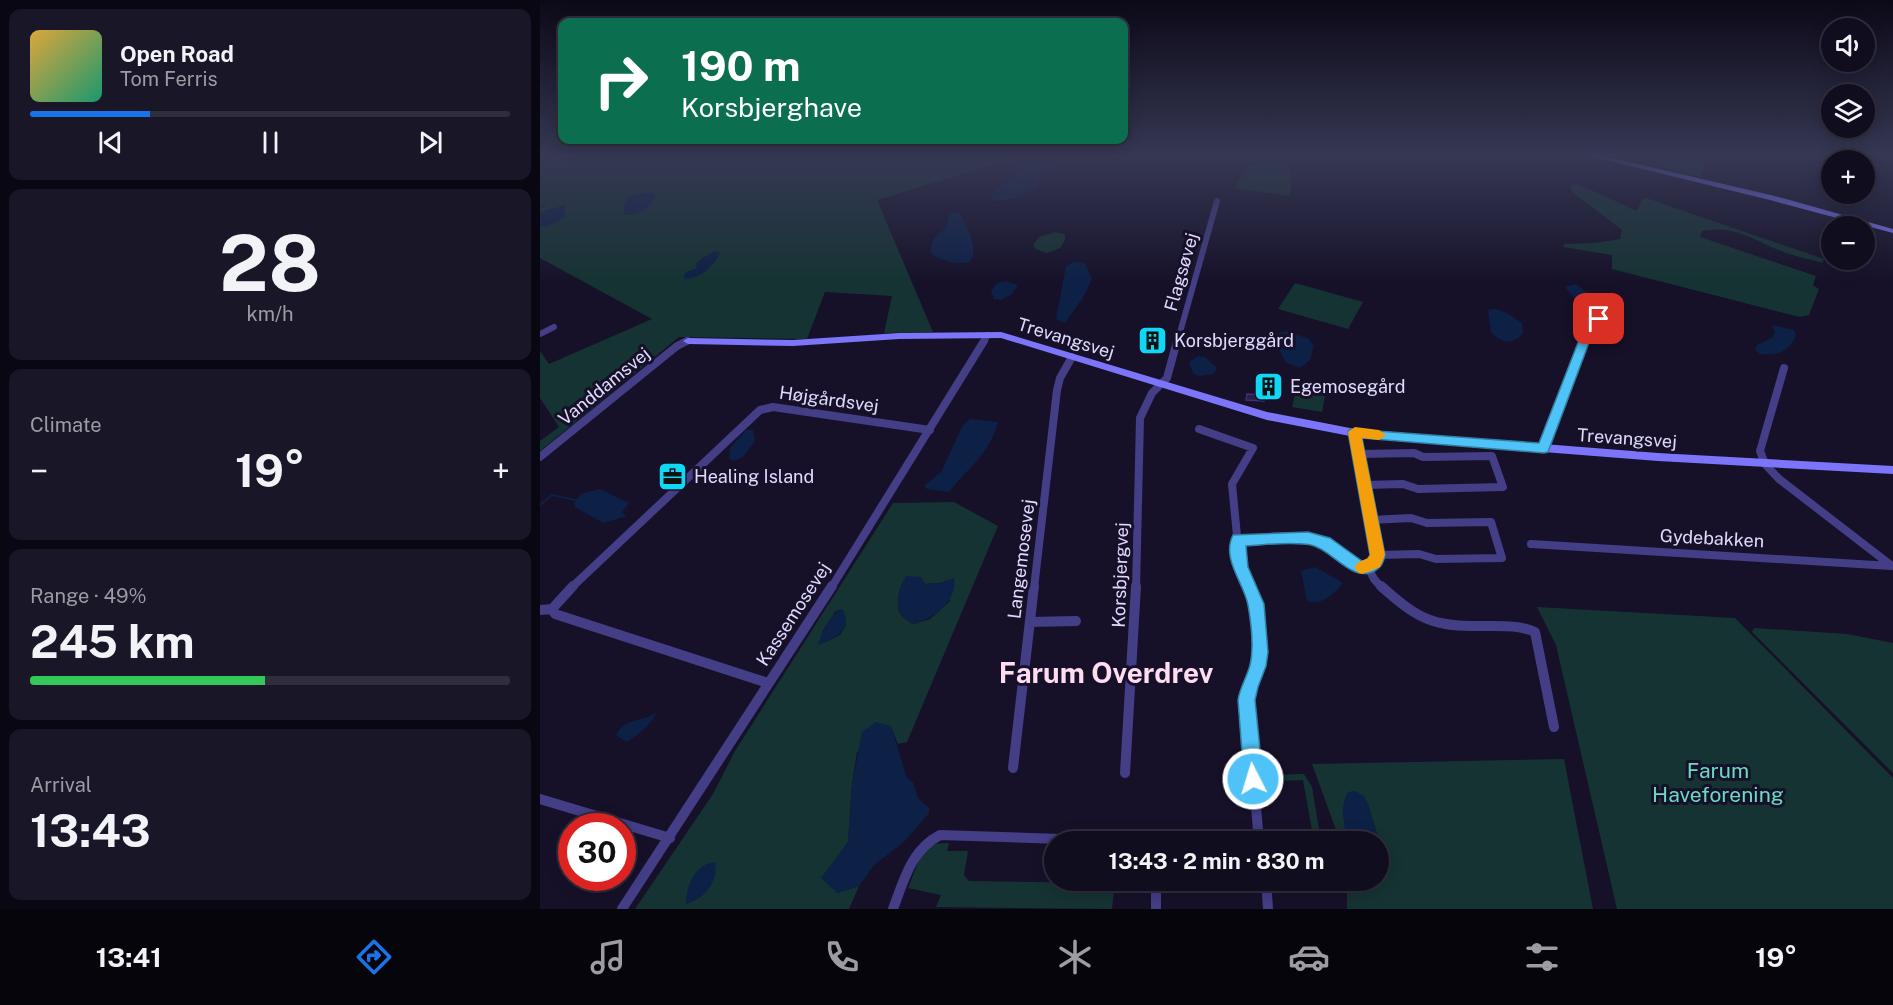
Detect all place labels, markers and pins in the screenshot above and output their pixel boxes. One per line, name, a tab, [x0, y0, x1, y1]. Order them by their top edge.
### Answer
pin	[1573, 293, 1624, 344]
building icon: Korsbjerggård	[1137, 324, 1169, 356]
place label: Korsbjerggård	[1174, 330, 1294, 351]
building icon: Egemosegård	[1253, 370, 1285, 402]
place label: Egemosegård	[1290, 376, 1406, 397]
office icon: Healing Island	[657, 460, 689, 492]
place label: Healing Island	[694, 466, 814, 487]

